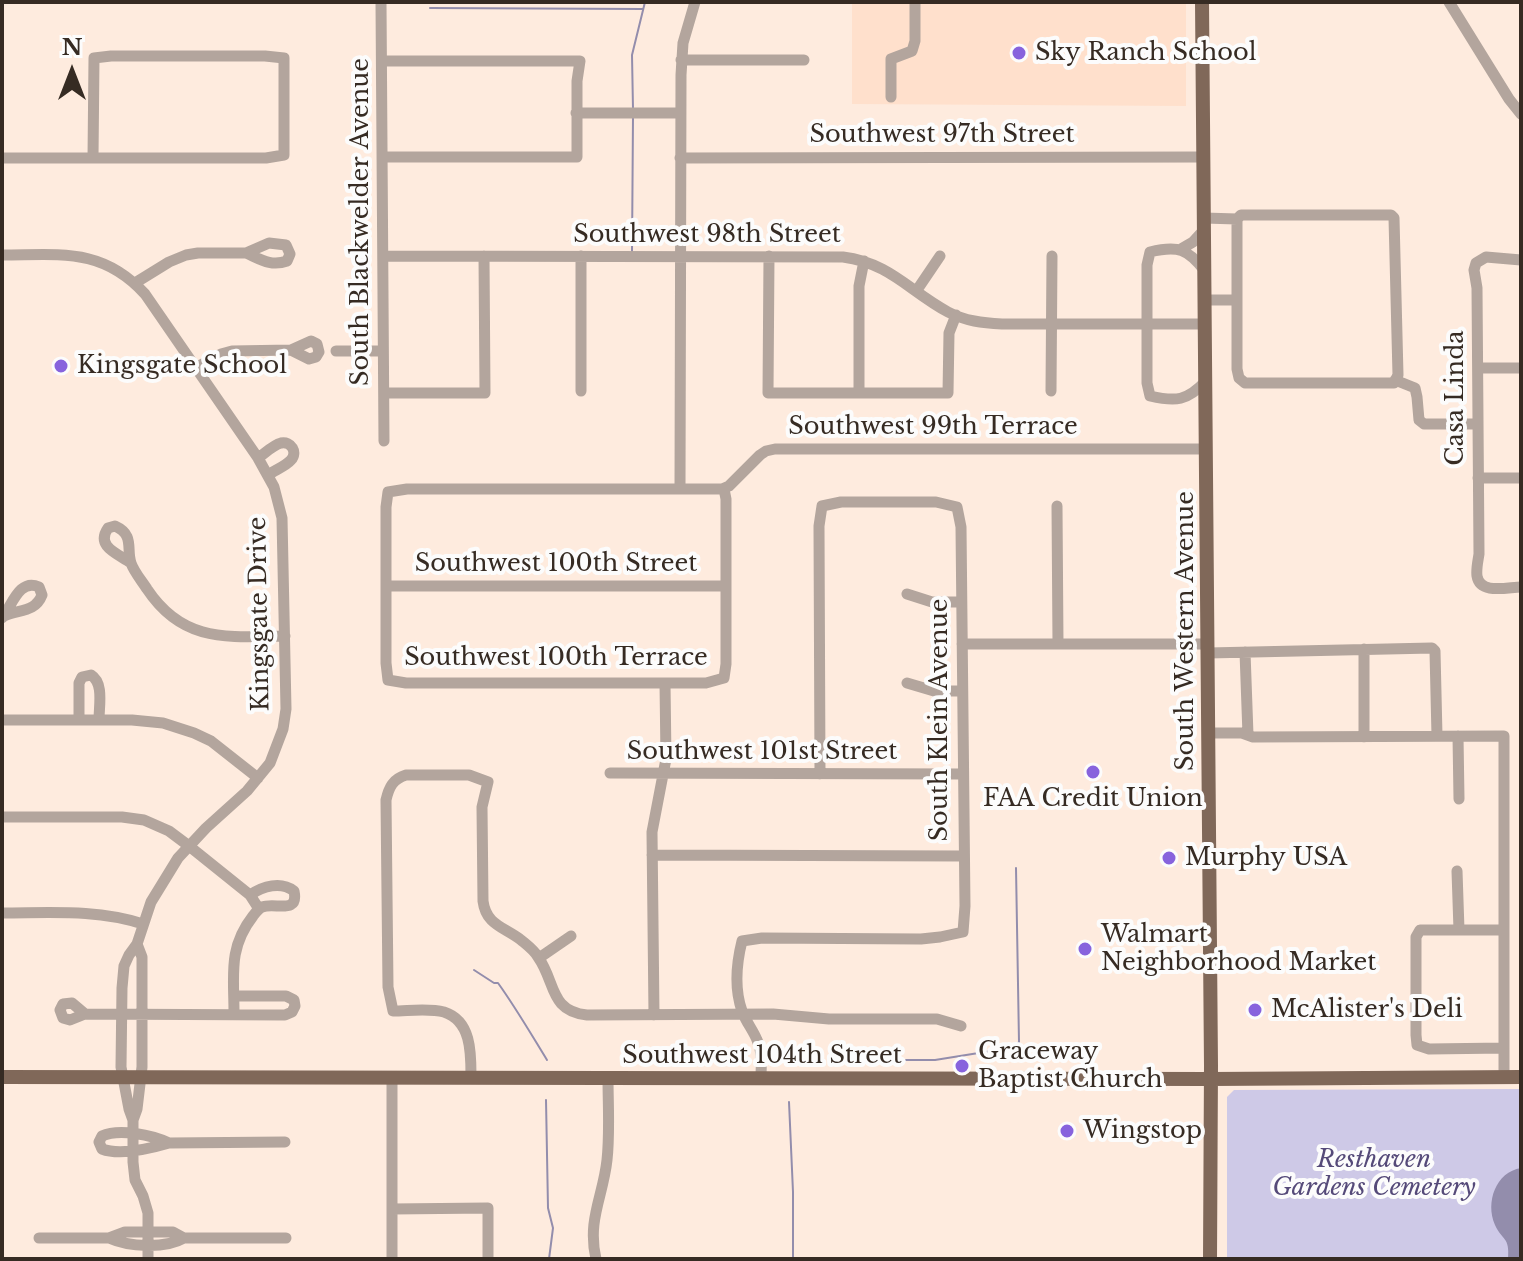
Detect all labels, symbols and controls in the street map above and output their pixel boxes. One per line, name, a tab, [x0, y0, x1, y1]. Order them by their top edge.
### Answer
north arrow	[32, 32, 112, 112]
text: N	[62, 34, 82, 61]
place label: Sky Ranch School	[1035, 39, 1257, 67]
marker: Sky Ranch School	[1010, 44, 1028, 62]
street label: South Blackwelder Avenue	[347, 58, 375, 386]
street label: Southwest 97th Street	[809, 121, 1075, 149]
street label: Southwest 98th Street	[573, 221, 841, 249]
street label: Casa Linda	[1442, 330, 1470, 466]
place label: Kingsgate School	[77, 352, 287, 380]
marker: Kingsgate School	[52, 357, 70, 375]
street label: Southwest 99th Terrace	[788, 413, 1078, 441]
street label: South Western Avenue	[1172, 491, 1200, 771]
street label: Kingsgate Drive	[244, 516, 276, 712]
street label: Southwest 100th Street	[415, 550, 697, 578]
street label: South Klein Avenue	[926, 599, 954, 841]
street label: Southwest 100th Terrace	[404, 644, 708, 672]
street label: Southwest 101st Street	[627, 738, 897, 766]
marker: FAA Credit Union	[1084, 763, 1102, 781]
place label: FAA Credit Union	[983, 785, 1203, 813]
place label: Murphy USA	[1185, 844, 1347, 872]
marker: Murphy USA	[1160, 849, 1178, 867]
place label: Walmart Neighborhood Market	[1101, 921, 1376, 977]
marker: Walmart Neighborhood Market	[1076, 940, 1094, 958]
place label: McAlister's Deli	[1271, 996, 1463, 1024]
marker: McAlister's Deli	[1246, 1001, 1264, 1019]
place label: Graceway Baptist Church	[978, 1038, 1163, 1094]
street label: Southwest 104th Street	[622, 1042, 902, 1070]
marker: Graceway Baptist Church	[953, 1057, 971, 1075]
place label: Wingstop	[1083, 1117, 1202, 1145]
marker: Wingstop	[1058, 1122, 1076, 1140]
park label: Resthaven Gardens Cemetery	[1272, 1146, 1476, 1202]

